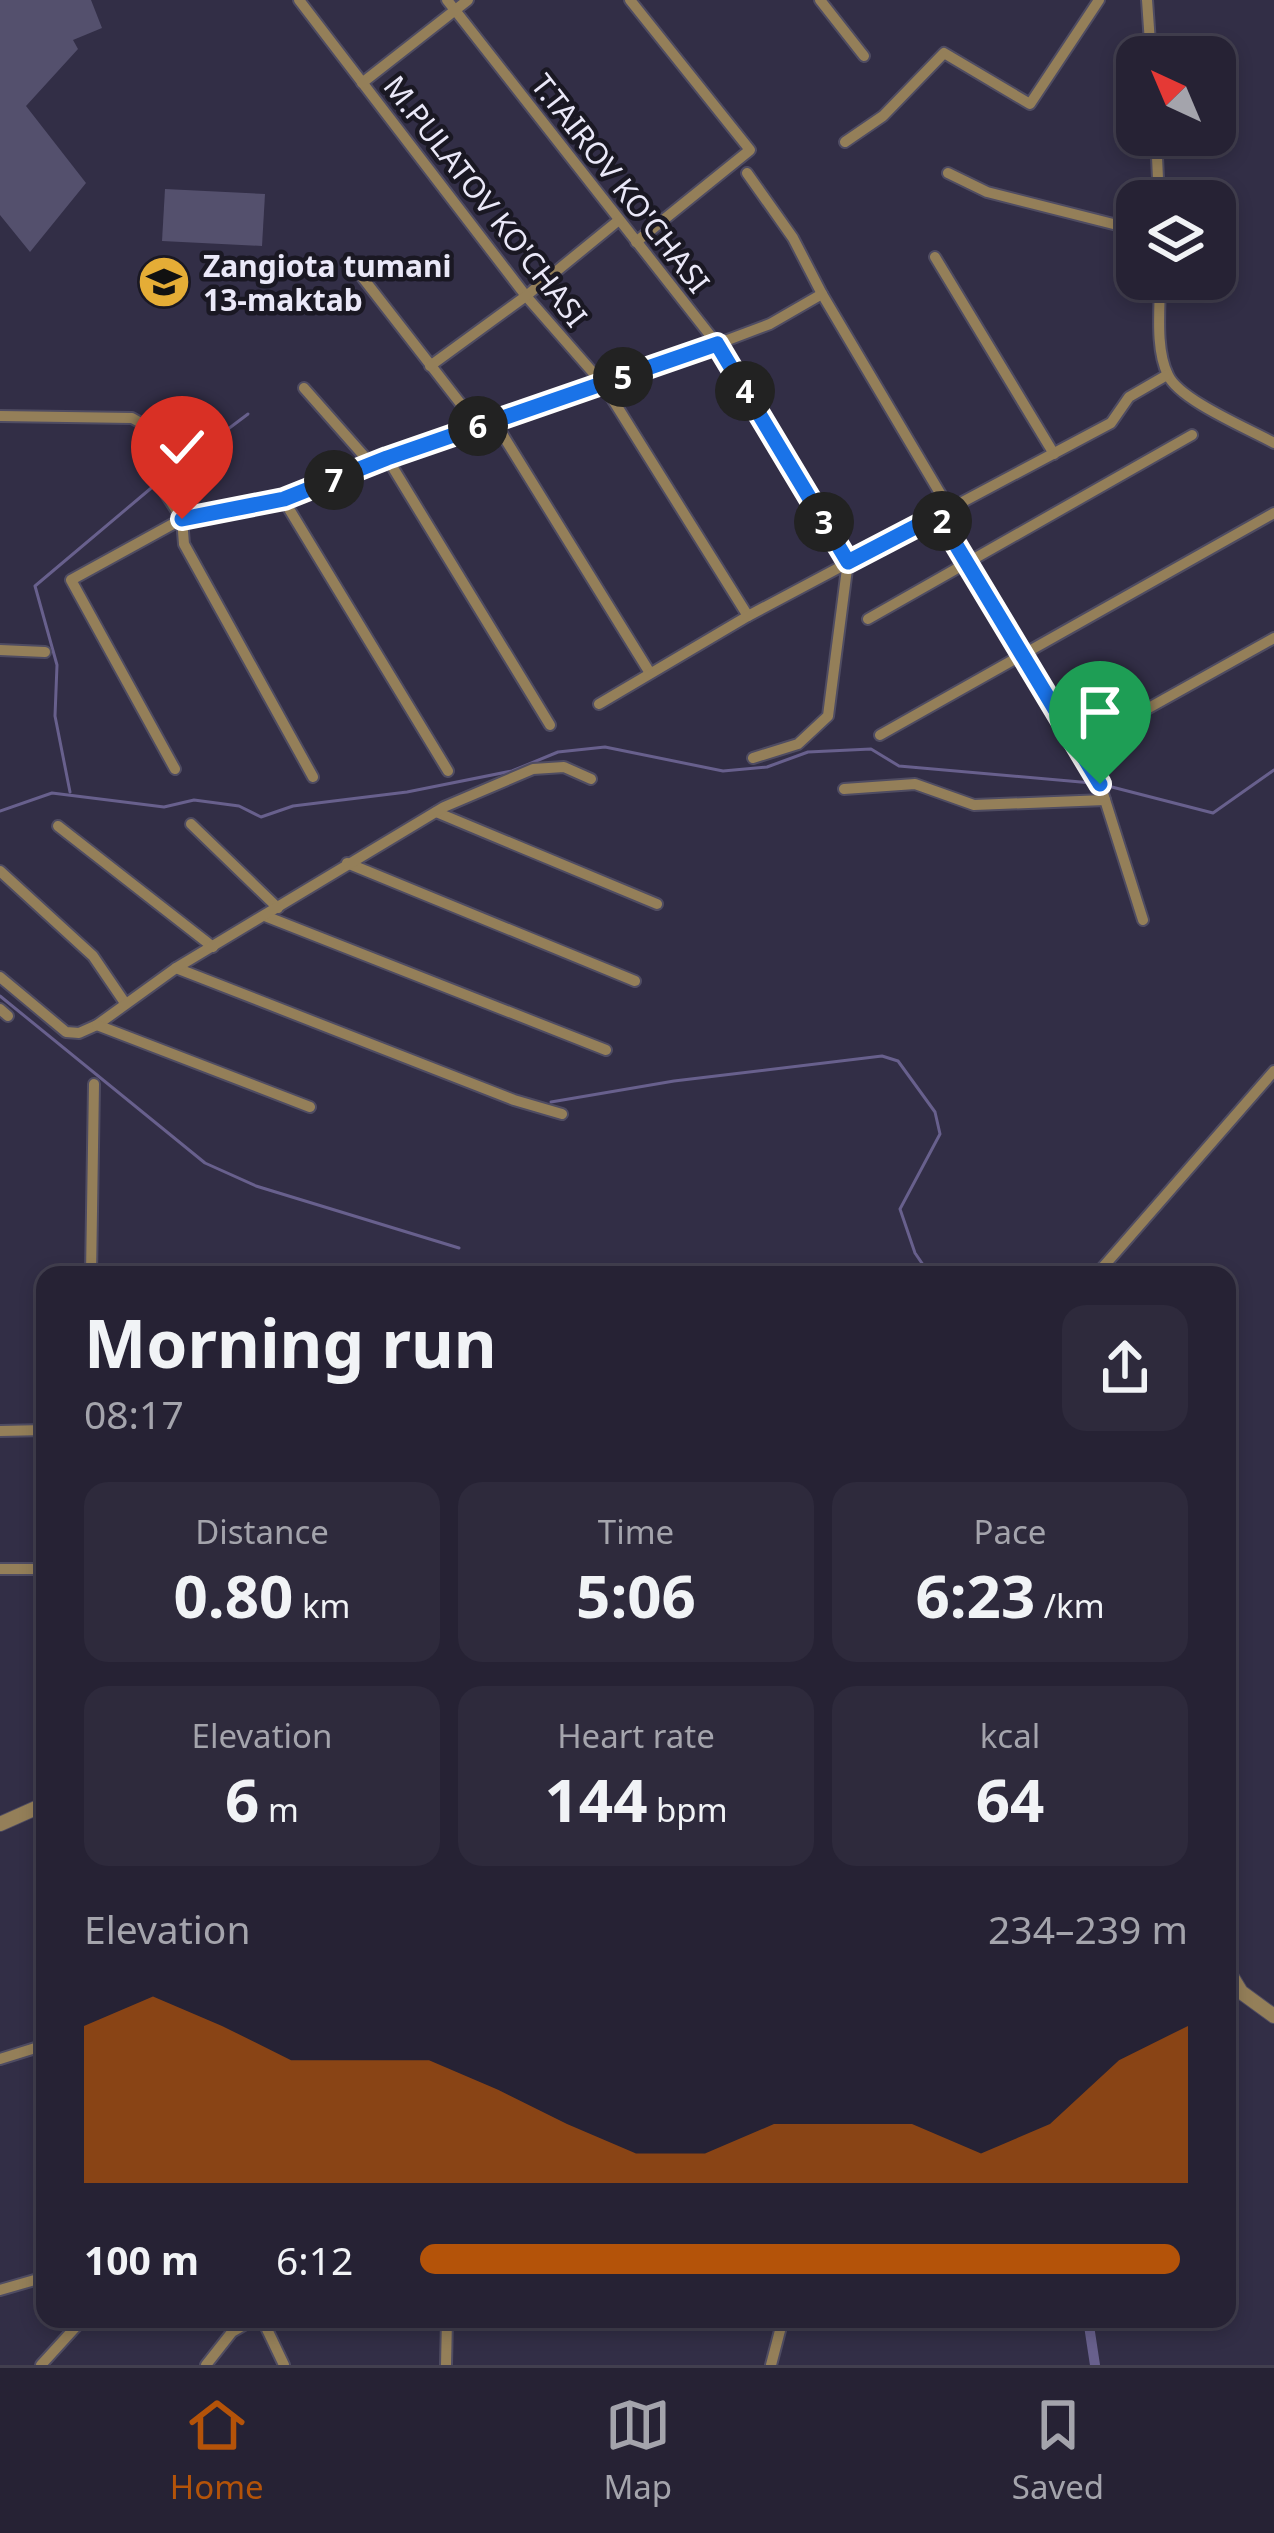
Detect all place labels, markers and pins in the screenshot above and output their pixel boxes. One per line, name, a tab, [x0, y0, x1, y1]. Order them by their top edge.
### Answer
place label: Zangiota tumani 13-maktab	[203, 245, 452, 320]
school or university icon: Zangiota tumani 13-maktab	[136, 254, 192, 310]
pin: 5	[593, 347, 653, 407]
pin: 4	[715, 361, 775, 421]
pin	[131, 396, 233, 519]
pin: 6	[448, 396, 508, 456]
pin: 7	[304, 450, 364, 510]
pin: 2	[912, 491, 972, 551]
pin: 3	[794, 492, 854, 552]
pin	[1049, 661, 1151, 784]

